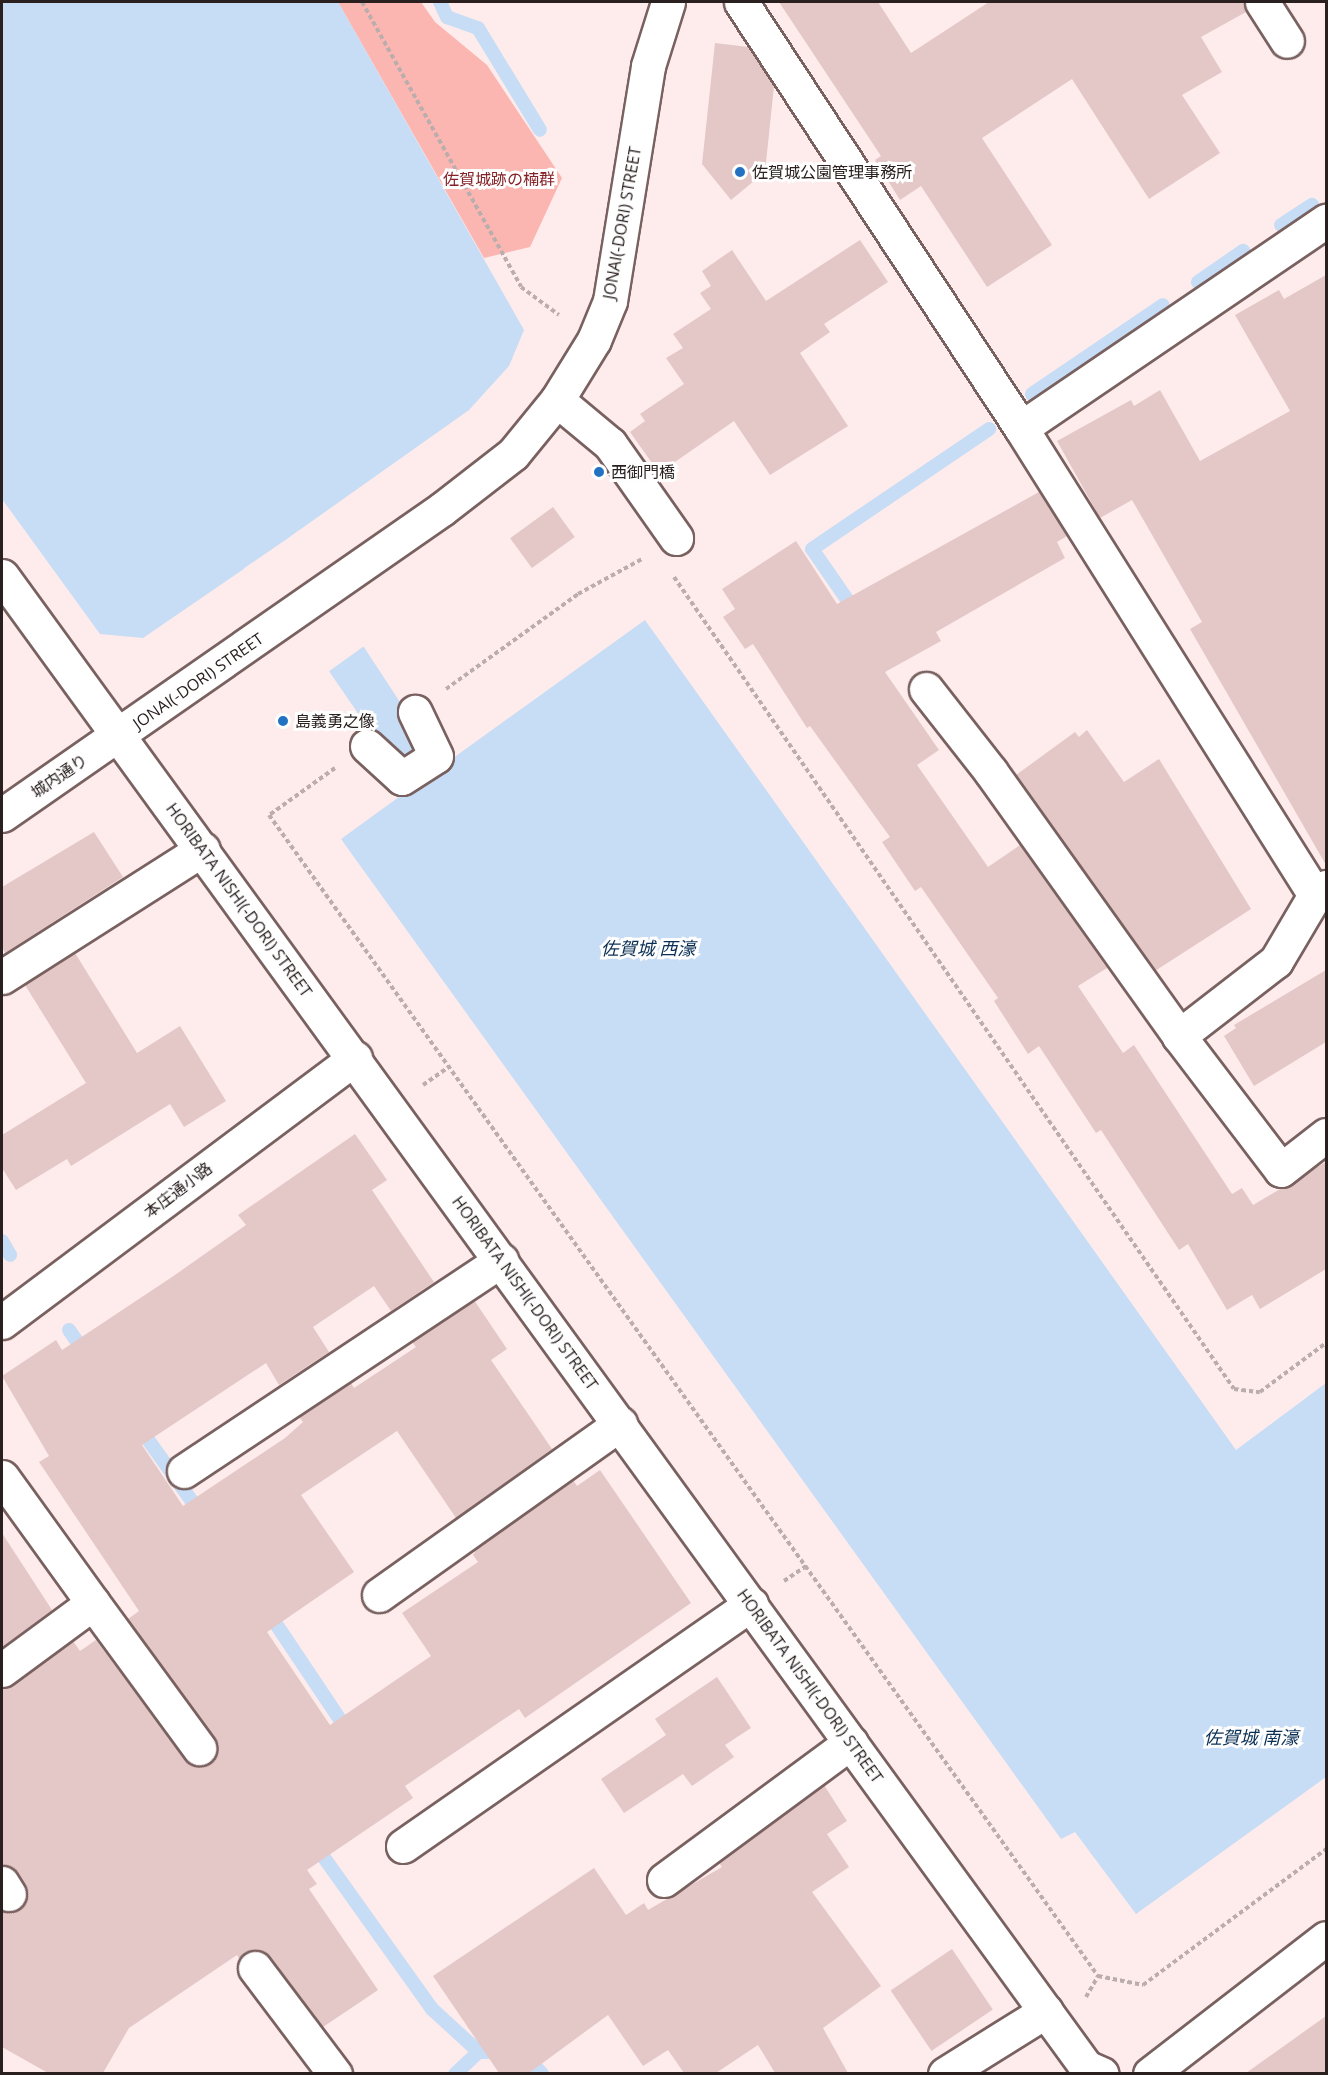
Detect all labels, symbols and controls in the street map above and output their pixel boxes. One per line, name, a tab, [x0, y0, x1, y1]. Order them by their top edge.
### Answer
street label: JONAI(-DORI) STREET	[599, 145, 645, 301]
place label: 佐賀城公園管理事務所	[752, 162, 912, 182]
marker: 佐賀城公園管理事務所	[733, 165, 747, 179]
park label: 佐賀城跡の楠群	[443, 169, 555, 189]
place label: 西御門橋	[611, 462, 675, 482]
marker: 西御門橋	[592, 465, 606, 479]
street label: JONAI(-DORI) STREET	[129, 629, 267, 733]
place label: 島義勇之像	[295, 711, 375, 731]
marker: 島義勇之像	[276, 714, 290, 728]
street label: 城内通り	[27, 750, 91, 802]
street label: HORIBATA NISHI(-DORI) STREET	[162, 799, 316, 1001]
water label: 佐賀城 西濠	[601, 937, 695, 959]
street label: 本庄通小路	[140, 1158, 216, 1222]
street label: HORIBATA NISHI(-DORI) STREET	[448, 1192, 602, 1394]
street label: HORIBATA NISHI(-DORI) STREET	[733, 1585, 887, 1787]
water label: 佐賀城 南濠	[1204, 1726, 1298, 1748]

